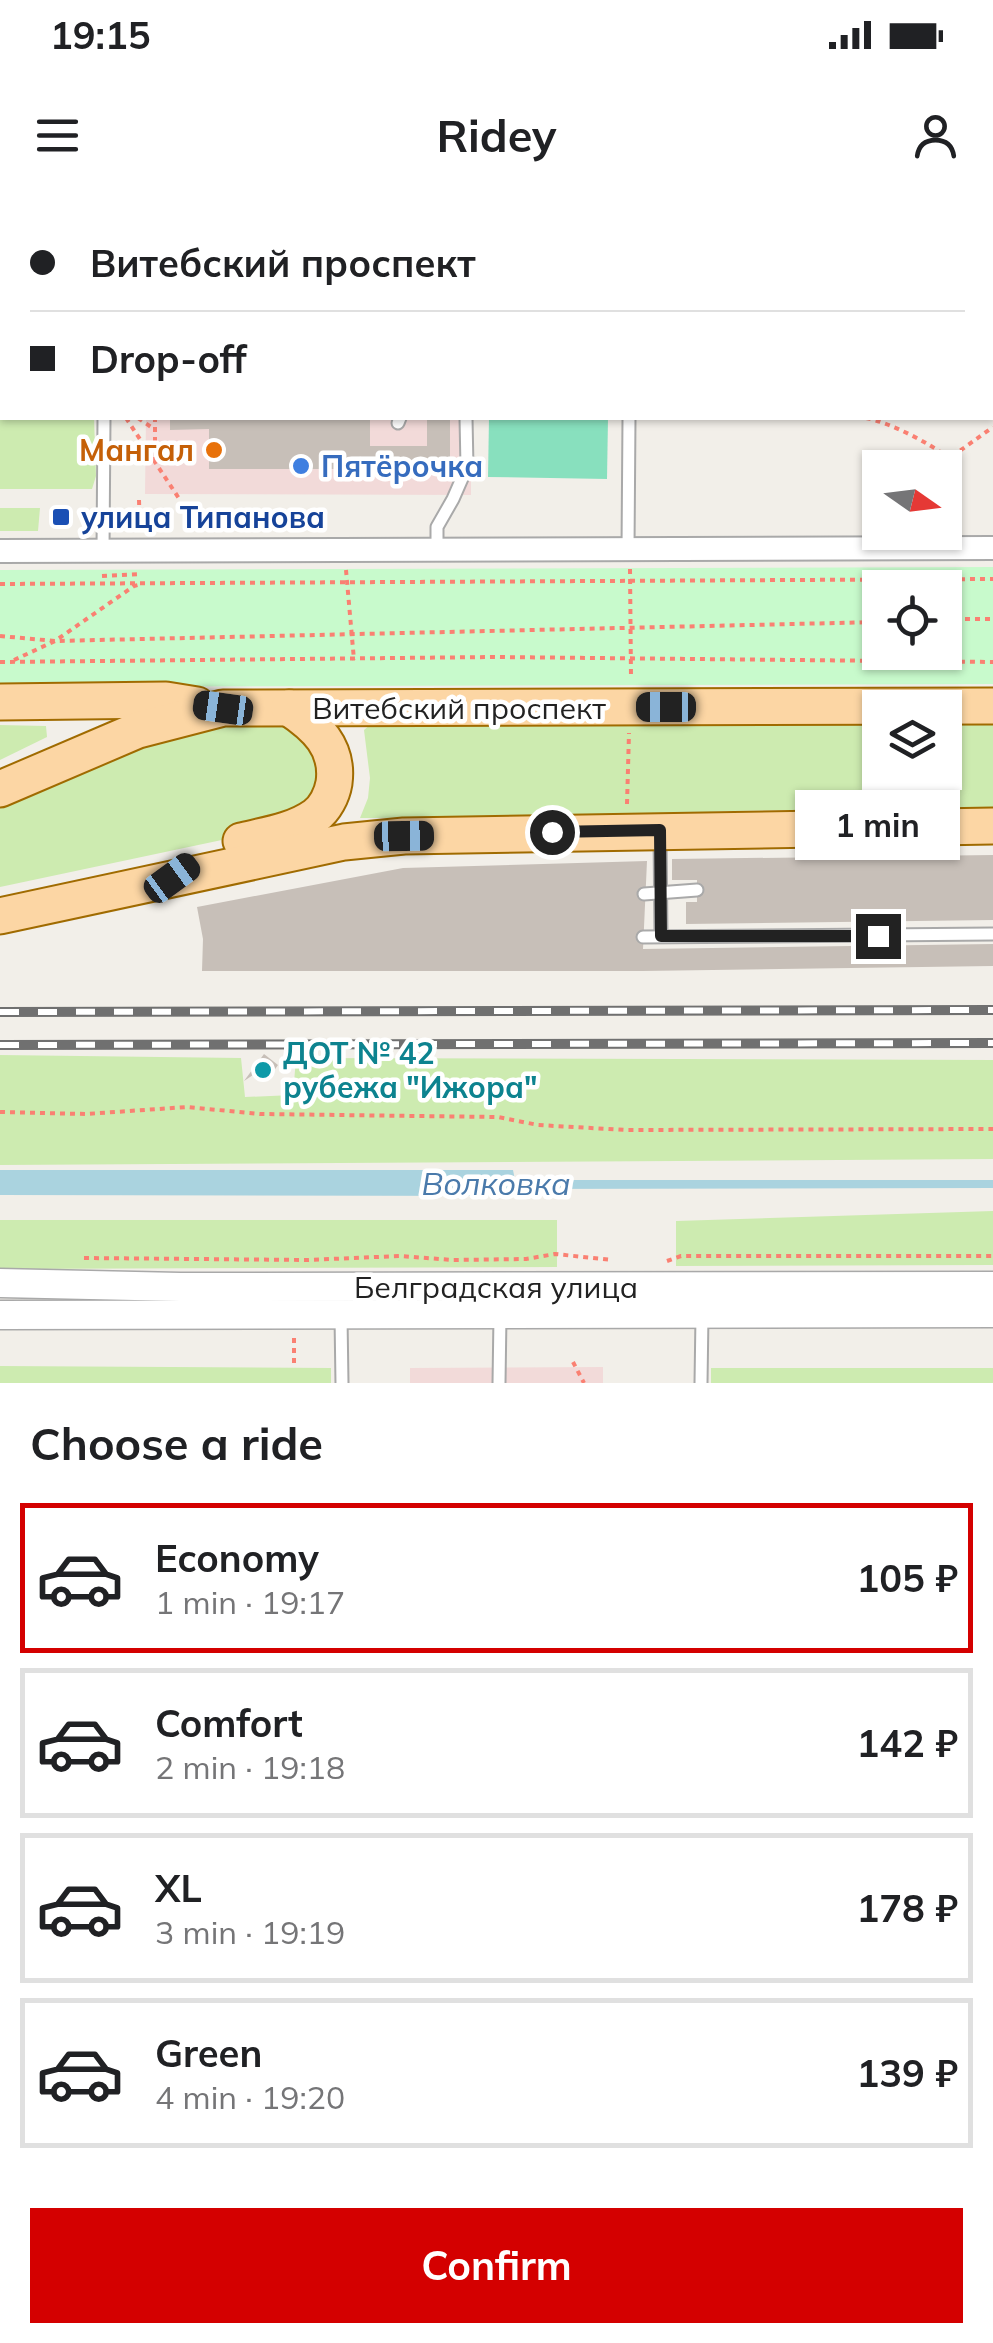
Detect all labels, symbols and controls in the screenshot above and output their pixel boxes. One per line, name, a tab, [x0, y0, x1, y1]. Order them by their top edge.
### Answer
text: 19:15	[50, 11, 151, 59]
text: Ridey	[437, 107, 556, 163]
icon: menu	[30, 108, 85, 163]
icon: person	[908, 108, 963, 163]
text: Витебский проспект	[90, 239, 476, 287]
text: Drop-off	[90, 335, 247, 383]
place label: Мангал	[79, 431, 194, 469]
marker: Мангал	[203, 439, 225, 461]
place label: Пятёрочка	[321, 447, 483, 485]
north arrow	[862, 450, 962, 550]
map controls	[862, 450, 962, 790]
marker: Пятёрочка	[290, 455, 312, 477]
place label: улица Типанова	[81, 498, 325, 536]
marker: улица Типанова	[50, 506, 72, 528]
button: locate	[862, 570, 962, 670]
car	[191, 689, 255, 727]
street label: Витебский проспект	[312, 689, 606, 727]
button: layers	[862, 690, 962, 790]
car	[636, 692, 696, 722]
callout: 1 min	[796, 791, 960, 861]
text: 1 min	[835, 805, 920, 845]
route start	[530, 810, 575, 855]
car	[374, 820, 434, 852]
car	[139, 848, 205, 908]
route end	[856, 914, 901, 959]
place label: ДОТ № 42 рубежа "Ижора"	[283, 1034, 538, 1106]
marker: ДОТ № 42 рубежа "Ижора"	[252, 1059, 274, 1081]
water label: Волковка	[421, 1163, 571, 1203]
street label: Белградская улица	[354, 1268, 638, 1306]
text: Choose a ride	[30, 1415, 323, 1471]
icon: car	[35, 1533, 125, 1623]
text: Economy	[155, 1534, 319, 1582]
text: 105 ₽	[856, 1554, 958, 1602]
text: 1 min · 19:17	[155, 1582, 345, 1622]
icon: car	[35, 1698, 125, 1788]
text: Comfort	[155, 1699, 303, 1747]
text: 142 ₽	[856, 1719, 958, 1767]
text: 2 min · 19:18	[155, 1747, 345, 1787]
icon: car	[35, 1863, 125, 1953]
text: XL	[155, 1864, 202, 1912]
text: 178 ₽	[856, 1884, 958, 1932]
text: 3 min · 19:19	[155, 1912, 345, 1952]
icon: car	[35, 2028, 125, 2118]
text: Green	[155, 2029, 262, 2077]
text: 139 ₽	[856, 2049, 958, 2097]
text: 4 min · 19:20	[155, 2077, 345, 2117]
button: Confirm	[30, 2208, 963, 2323]

